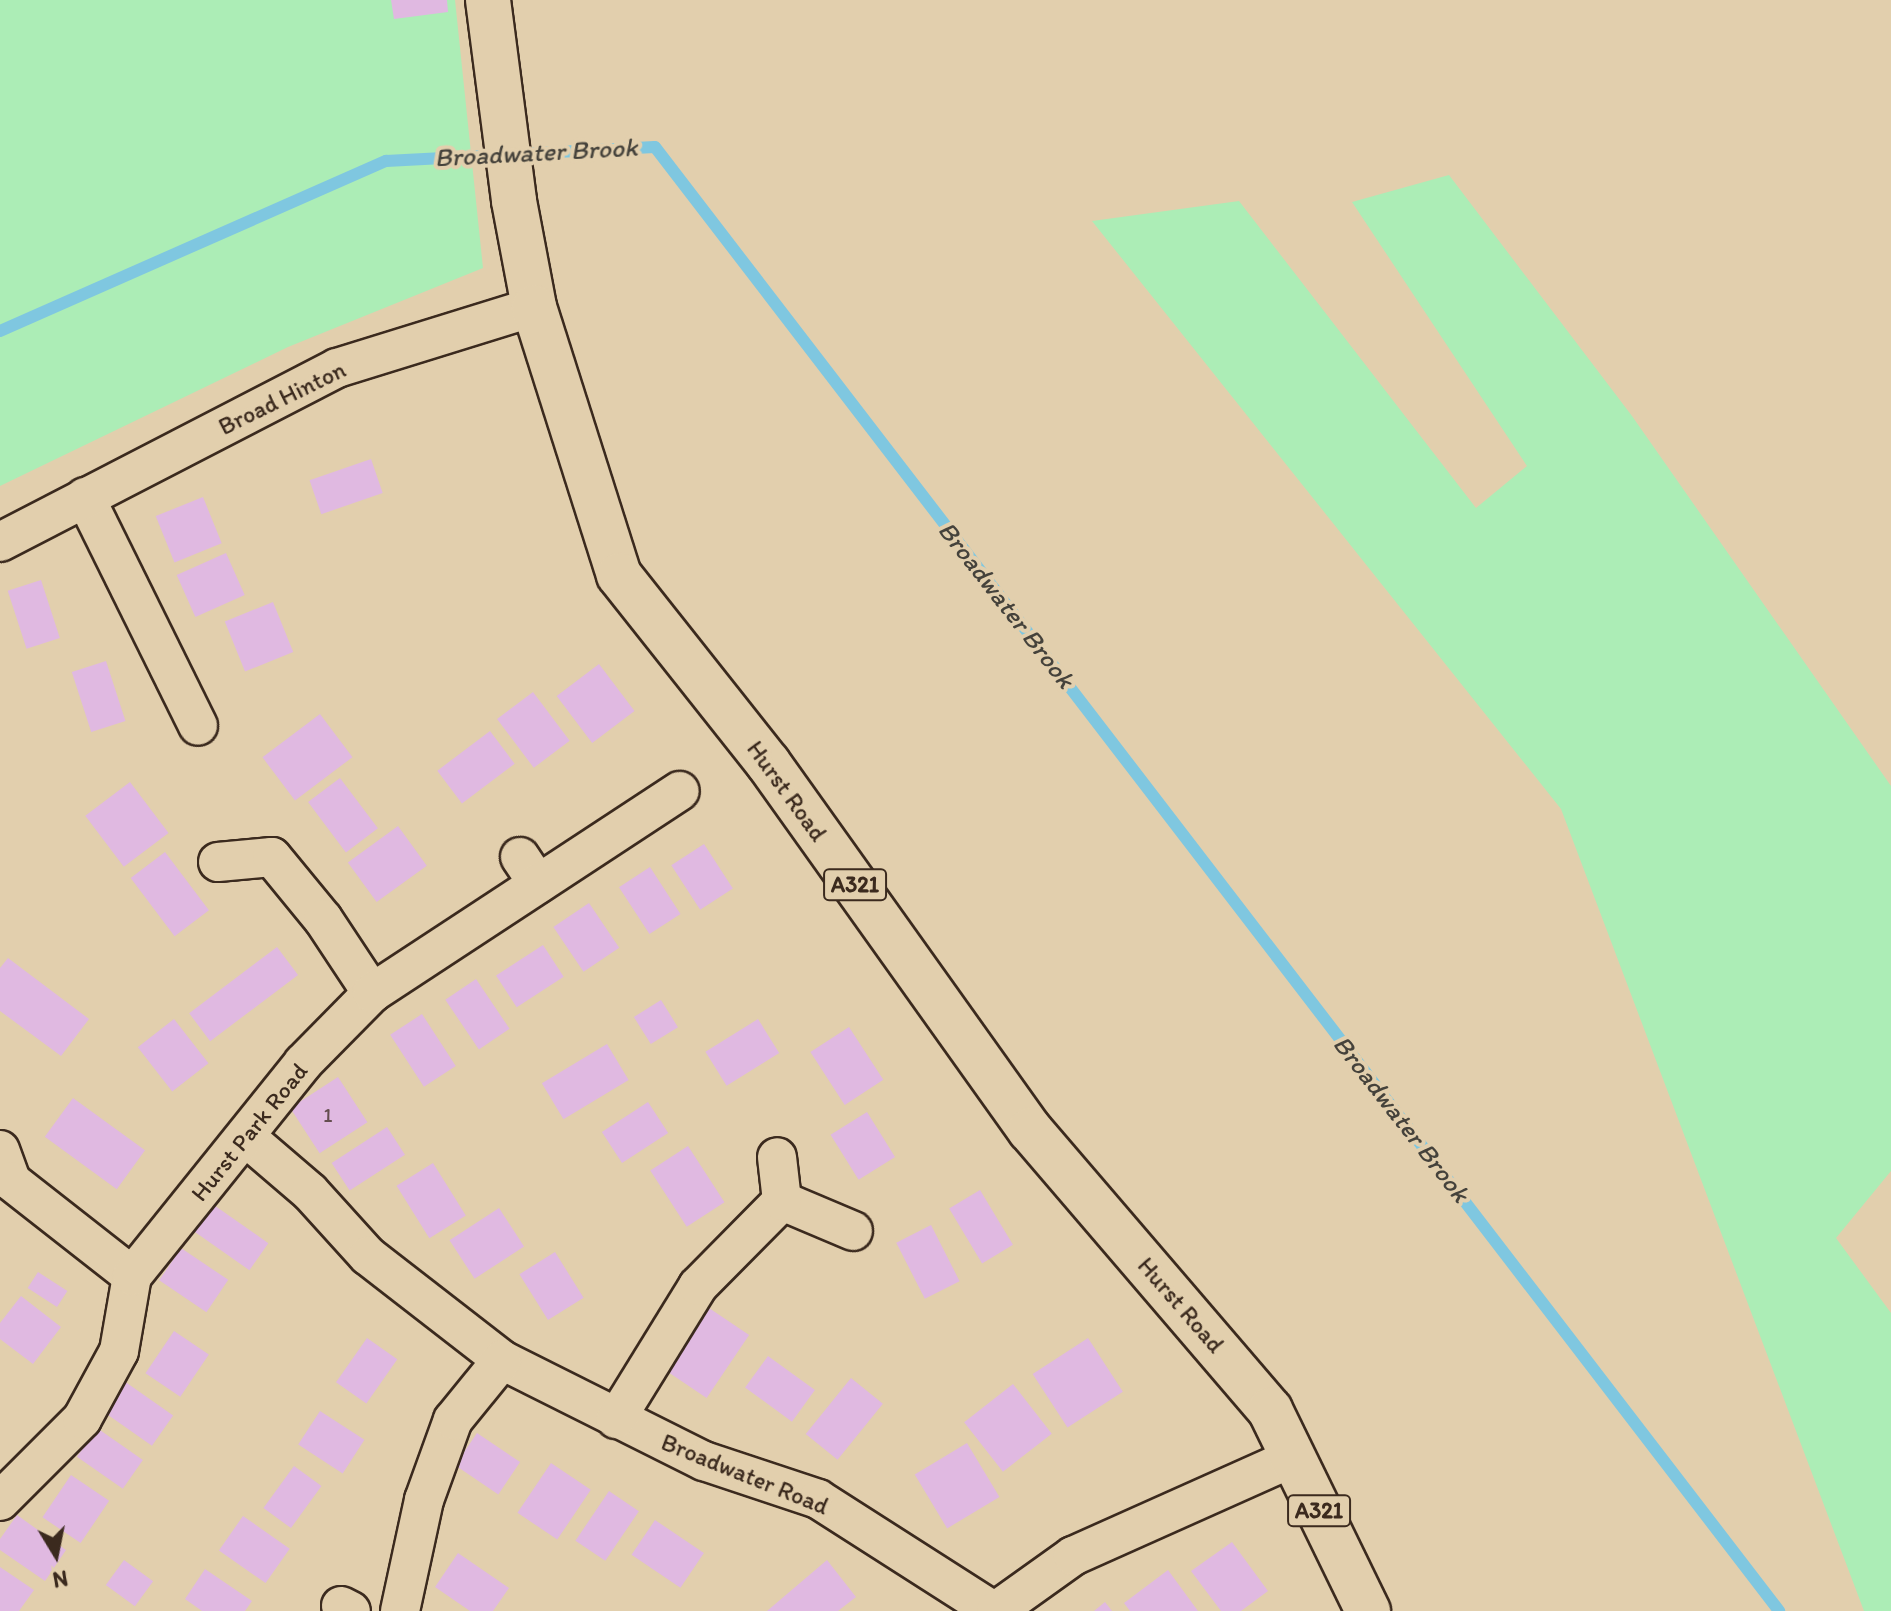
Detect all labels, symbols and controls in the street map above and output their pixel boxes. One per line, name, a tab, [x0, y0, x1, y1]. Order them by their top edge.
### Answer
water label: Broadwater Brook	[434, 132, 638, 174]
street label: Broad Hinton	[213, 355, 351, 441]
water label: Broadwater Brook	[931, 515, 1081, 695]
street label: Hurst Road	[741, 736, 833, 846]
road number: A321	[823, 867, 887, 903]
water label: Broadwater Brook	[1326, 1029, 1476, 1209]
street label: Hurst Park Road	[185, 1057, 313, 1207]
house number: 1	[323, 1103, 333, 1127]
street label: Hurst Road	[1132, 1252, 1230, 1358]
street label: Broadwater Road	[657, 1427, 833, 1521]
road number: A321	[1287, 1493, 1351, 1529]
north arrow	[16, 1515, 96, 1595]
text: N	[51, 1565, 70, 1594]

